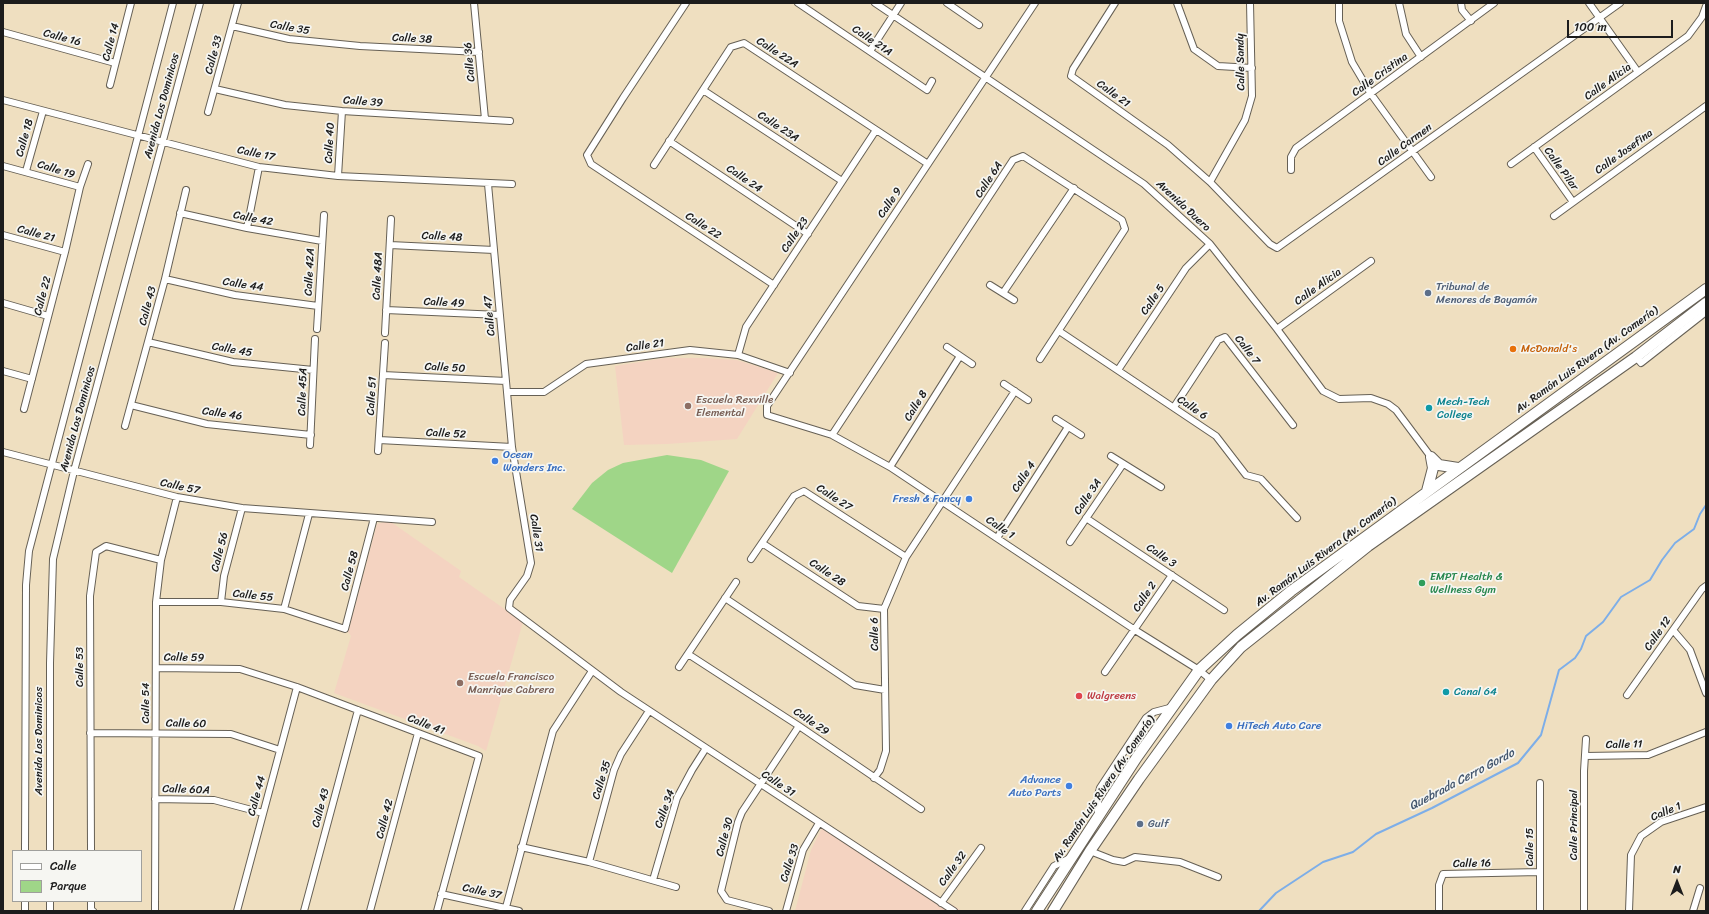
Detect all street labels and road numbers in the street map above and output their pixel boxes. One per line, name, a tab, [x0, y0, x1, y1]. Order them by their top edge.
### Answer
street label: Calle 35	[269, 18, 311, 38]
street label: Calle 14	[100, 22, 122, 62]
street label: Calle 21A	[849, 23, 895, 59]
street label: Calle 16	[42, 27, 82, 49]
street label: Calle 38	[392, 31, 432, 47]
street label: Calle Sandy	[1234, 33, 1248, 91]
street label: Calle 33	[203, 34, 225, 76]
street label: Calle 22A	[754, 35, 800, 71]
street label: Calle 36	[462, 42, 478, 82]
street label: Calle Cristina	[1350, 50, 1410, 100]
street label: Avenida Los Dominicos	[142, 52, 182, 160]
street label: Calle Alicia	[1582, 61, 1634, 103]
street label: Calle 21	[1094, 77, 1132, 111]
street label: Calle 39	[343, 94, 383, 110]
street label: Calle 23A	[755, 109, 801, 145]
street label: Calle 18	[13, 118, 37, 158]
street label: Calle Carmen	[1375, 121, 1435, 169]
street label: Calle 40	[322, 122, 338, 164]
street label: Calle Josefina	[1593, 127, 1655, 177]
street label: Calle 17	[236, 144, 276, 164]
street label: Calle Pilar	[1541, 145, 1581, 193]
street label: Calle 19	[36, 158, 76, 182]
street label: Calle 6A	[972, 159, 1006, 201]
street label: Calle 24	[724, 162, 764, 196]
street label: Avenida Duero	[1153, 178, 1213, 234]
street label: Calle 9	[875, 185, 905, 221]
street label: Calle 42	[232, 209, 274, 229]
street label: Calle 22	[683, 210, 723, 242]
street label: Calle 23	[778, 215, 812, 255]
street label: Calle 21	[16, 223, 56, 245]
street label: Calle 48	[421, 229, 463, 245]
street label: Calle 42A	[302, 248, 318, 296]
street label: Calle 48A	[370, 252, 386, 300]
street label: Calle Alicia	[1292, 266, 1344, 308]
street label: Calle 22	[31, 275, 55, 317]
street label: Calle 44	[222, 275, 264, 295]
street label: Calle 5	[1138, 282, 1168, 318]
street label: Calle 43	[136, 285, 160, 327]
street label: Calle 49	[423, 295, 465, 311]
street label: Calle 47	[482, 295, 498, 337]
street label: Av. Ramón Luis Rivera (Av. Comerío)	[1513, 304, 1661, 416]
street label: Calle 7	[1232, 333, 1262, 367]
street label: Calle 21	[625, 337, 665, 355]
street label: Calle 45	[211, 340, 253, 360]
street label: Calle 50	[424, 360, 466, 376]
street label: Avenida Los Dominicos	[58, 365, 98, 473]
street label: Calle 45A	[296, 368, 310, 416]
street label: Calle 51	[364, 376, 380, 416]
street label: Calle 8	[901, 388, 931, 424]
street label: Calle 6	[1174, 393, 1210, 423]
street label: Calle 46	[201, 405, 243, 423]
street label: Calle 52	[426, 426, 466, 442]
street label: Calle 4	[1009, 459, 1039, 495]
street label: Calle 57	[159, 476, 201, 498]
street label: Calle 3A	[1071, 477, 1105, 517]
street label: Calle 27	[814, 482, 854, 514]
street label: Av. Ramón Luis Rivera (Av. Comerío)	[1253, 495, 1399, 609]
street label: Calle 31	[527, 513, 545, 553]
street label: Calle 1	[983, 514, 1017, 542]
street label: Calle 56	[209, 531, 231, 573]
street label: Calle 3	[1144, 541, 1178, 571]
street label: Calle 58	[338, 550, 362, 592]
street label: Calle 28	[807, 557, 847, 589]
street label: Calle 2	[1130, 579, 1160, 615]
street label: Calle 55	[232, 587, 274, 605]
street label: Calle 12	[1642, 615, 1674, 653]
street label: Calle 6	[868, 617, 882, 651]
street label: Calle 53	[73, 647, 87, 687]
street label: Calle 59	[164, 651, 204, 665]
street label: Calle 54	[139, 683, 153, 723]
street label: Avenida Los Dominicos	[32, 687, 46, 795]
street label: Calle 29	[791, 705, 831, 739]
street label: Calle 41	[406, 712, 446, 738]
street label: Av. Ramón Luis Rivera (Av. Comerío)	[1050, 714, 1158, 864]
street label: Calle 60	[166, 717, 206, 731]
street label: Calle 11	[1606, 738, 1642, 752]
street label: Calle 35	[590, 759, 614, 801]
street label: Calle 31	[759, 768, 797, 800]
street label: Calle 44	[245, 775, 269, 817]
street label: Calle 60A	[162, 783, 210, 797]
street label: Calle 43	[309, 787, 333, 829]
street label: Calle 34	[652, 788, 678, 830]
street label: Calle Principal	[1567, 790, 1581, 860]
street label: Calle 42	[373, 798, 397, 840]
street label: Calle 1	[1649, 800, 1683, 824]
street label: Calle 30	[713, 816, 737, 858]
street label: Calle 15	[1523, 828, 1537, 866]
street label: Calle 33	[778, 842, 802, 884]
street label: Calle 32	[936, 849, 970, 889]
street label: Calle 16	[1453, 857, 1491, 871]
street label: Calle 37	[461, 881, 503, 903]

